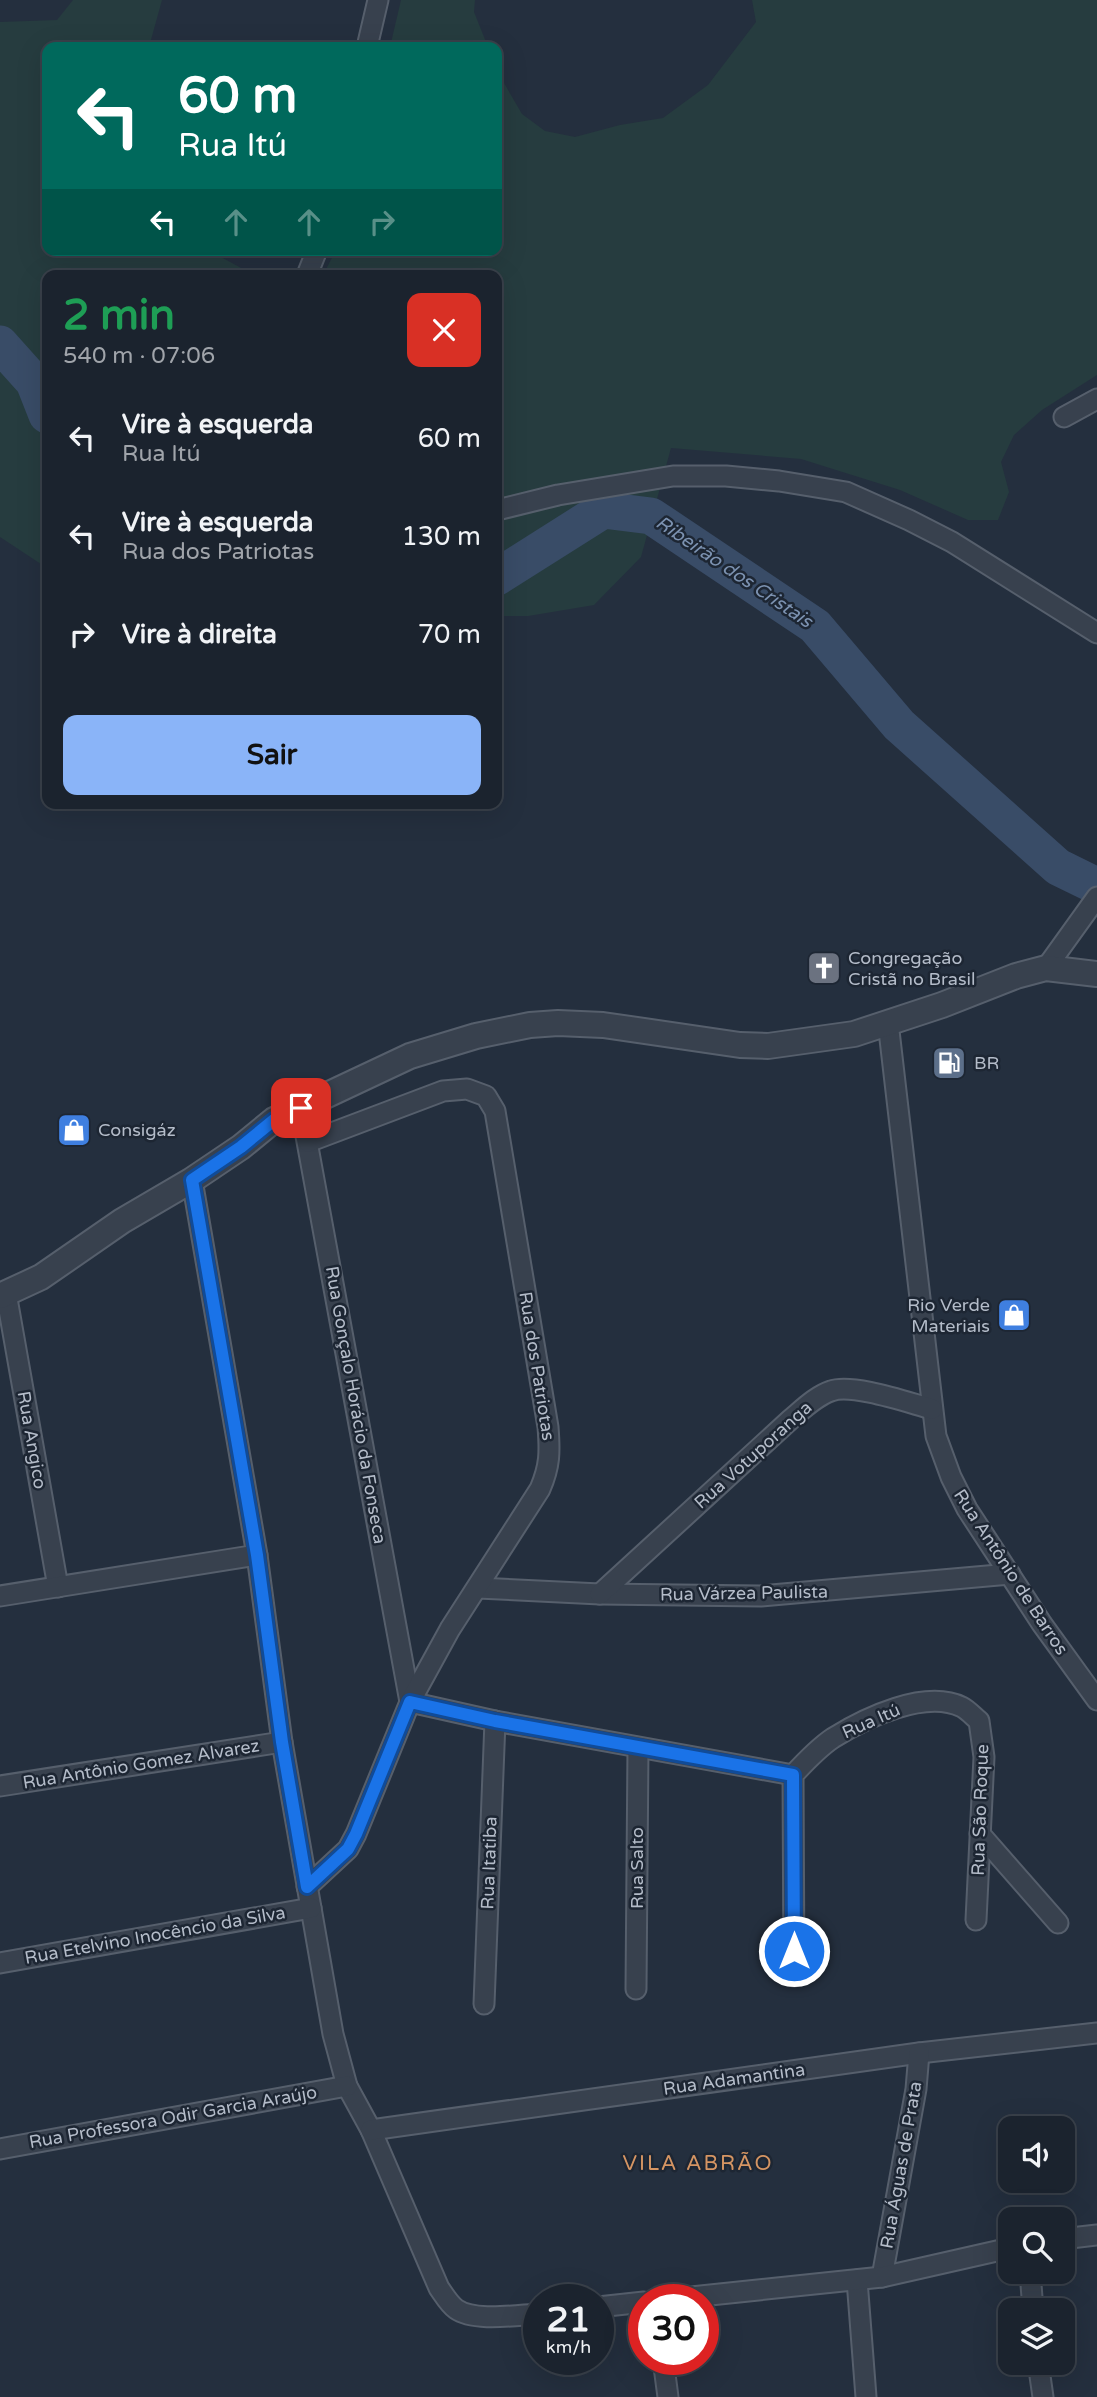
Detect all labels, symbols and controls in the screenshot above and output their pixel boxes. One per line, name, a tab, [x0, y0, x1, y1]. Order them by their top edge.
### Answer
text: 60 m	[178, 67, 297, 126]
icon: left	[63, 70, 154, 161]
text: Rua Itú	[178, 127, 287, 165]
icon: left	[144, 203, 182, 241]
icon: ahead	[217, 203, 255, 241]
icon: ahead	[290, 203, 328, 241]
icon: right	[363, 203, 401, 241]
text: 2 min	[63, 290, 175, 341]
button: close	[407, 293, 481, 367]
text: 540 m · 07:06	[63, 342, 215, 370]
text: Vire à esquerda	[122, 409, 313, 440]
icon: left	[63, 419, 101, 457]
text: 60 m	[418, 423, 481, 454]
text: Rua Itú	[122, 440, 200, 468]
text: Vire à esquerda	[122, 507, 313, 538]
water label: Ribeirão dos Cristais	[652, 512, 818, 634]
icon: left	[63, 517, 101, 555]
text: 130 m	[401, 521, 481, 552]
text: Rua dos Patriotas	[122, 538, 314, 566]
icon: right	[63, 615, 101, 653]
text: Vire à direita	[122, 619, 277, 650]
text: 70 m	[418, 619, 481, 650]
button: Sair	[63, 715, 481, 795]
place label: Congregação Cristã no Brasil	[848, 947, 976, 990]
church icon: Congregação Cristã no Brasil	[805, 949, 843, 987]
fuel station icon: BR	[930, 1044, 968, 1082]
place label: BR	[974, 1052, 999, 1074]
pin	[271, 1078, 331, 1138]
icon: arrive	[282, 1089, 320, 1127]
shop icon: Consigáz	[55, 1111, 93, 1149]
place label: Consigáz	[98, 1119, 176, 1141]
street label: Rua Gonçalo Horácio da Fonseca	[321, 1264, 391, 1546]
street label: Rua dos Patriotas	[514, 1290, 560, 1442]
place label: Rio Verde Materiais	[907, 1294, 990, 1337]
shop icon: Rio Verde Materiais	[995, 1296, 1033, 1334]
street label: Rua Angico	[13, 1389, 51, 1491]
street label: Rua Votuporanga	[690, 1396, 816, 1514]
street label: Rua Antônio de Barros	[949, 1485, 1073, 1659]
street label: Rua Várzea Paulista	[660, 1581, 828, 1605]
street label: Rua Itú	[839, 1698, 903, 1744]
street label: Rua Antônio Gomez Alvarez	[21, 1734, 261, 1794]
street label: Rua São Roque	[967, 1744, 993, 1876]
street label: Rua Itatiba	[476, 1816, 502, 1910]
street label: Rua Salto	[626, 1827, 648, 1909]
street label: Rua Etelvino Inocêncio da Silva	[23, 1901, 287, 1969]
position arrow	[757, 1914, 831, 1988]
street label: Rua Adamantina	[662, 2058, 806, 2100]
street label: Rua Águas de Prata	[875, 2080, 927, 2250]
street label: Rua Professora Odir Garcia Araújo	[27, 2081, 319, 2153]
map controls	[998, 2116, 1075, 2375]
button: sound	[998, 2116, 1075, 2193]
district label: VILA ABRÃO	[623, 2151, 773, 2176]
button: search	[998, 2207, 1075, 2284]
speed limit sign: 30	[628, 2284, 719, 2375]
button: layers	[998, 2298, 1075, 2375]
text: 21	[547, 2299, 590, 2341]
text: km/h	[546, 2336, 591, 2358]

